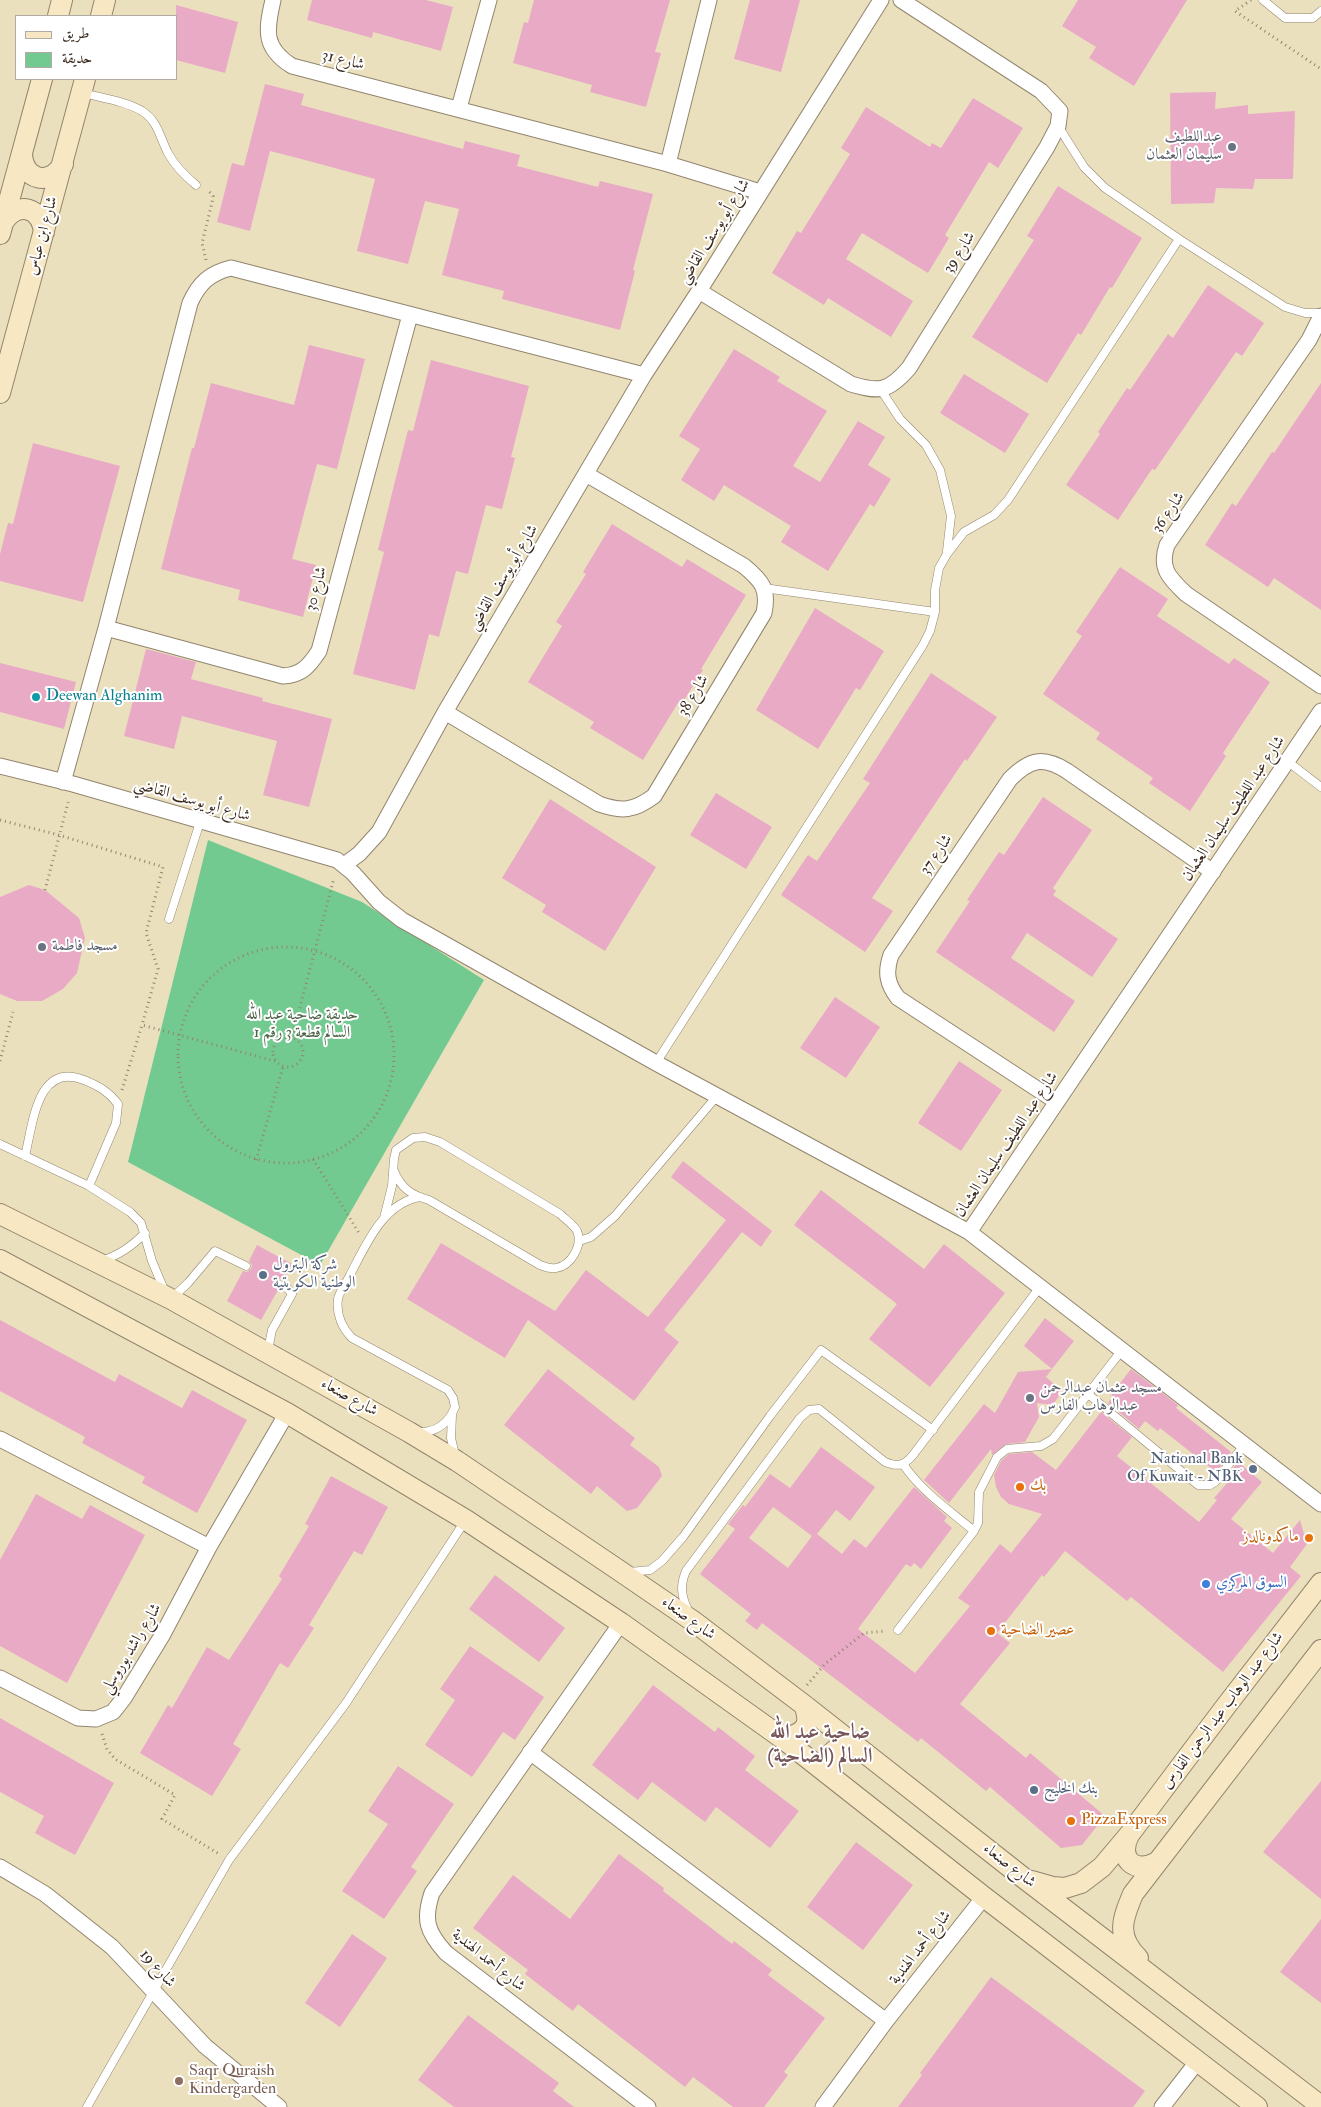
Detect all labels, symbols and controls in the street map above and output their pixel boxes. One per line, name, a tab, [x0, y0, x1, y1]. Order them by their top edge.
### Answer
legend	[15, 15, 178, 80]
text: طريق	[62, 24, 89, 43]
street label: شارع 31	[320, 46, 366, 76]
text: حديقة	[62, 49, 92, 68]
place label: عبداللطيف سليمان العثمان	[1146, 128, 1222, 166]
marker: عبداللطيف سليمان العثمان	[1226, 141, 1238, 153]
street label: شارع أبو يوسف القاضي	[675, 176, 755, 288]
street label: شارع ابن عباس	[23, 194, 63, 278]
street label: شارع 39	[940, 229, 980, 277]
street label: شارع 36	[1148, 489, 1190, 537]
street label: شارع أبو يوسف القاضي	[465, 522, 543, 634]
street label: شارع 30	[302, 565, 332, 613]
street label: شارع 38	[674, 672, 714, 720]
place label: Deewan Alghanim	[46, 687, 162, 707]
marker: Deewan Alghanim	[30, 691, 42, 703]
street label: شارع عبد اللطيف سليمان العثمان	[1178, 733, 1290, 885]
street label: شارع أبو يوسف القاضي	[132, 775, 252, 827]
street label: شارع 37	[917, 831, 957, 879]
place label: مسجد فاطمة	[52, 937, 118, 957]
marker: مسجد فاطمة	[36, 941, 48, 953]
park label: حديقة ضاحية عبد الله السالم قطعة 3 رقم 1	[246, 1006, 358, 1044]
street label: شارع عبد اللطيف سليمان العثمان	[951, 1069, 1063, 1221]
place label: شركة البترول الوطنية الكويتية	[273, 1256, 355, 1294]
marker: شركة البترول الوطنية الكويتية	[257, 1269, 269, 1281]
street label: شارع صنعاء	[317, 1375, 381, 1421]
place label: مسجد عثمان عبدالرحمن عبدالوهاب الفارس	[1040, 1379, 1162, 1417]
marker: مسجد عثمان عبدالرحمن عبدالوهاب الفارس	[1024, 1392, 1036, 1404]
place label: National Bank Of Kuwait - NBK	[1127, 1450, 1243, 1488]
marker: National Bank Of Kuwait - NBK	[1247, 1463, 1259, 1475]
place label: بك	[1030, 1477, 1046, 1497]
marker: بك	[1014, 1481, 1026, 1493]
place label: ماكدونالدز	[1242, 1528, 1299, 1548]
marker: ماكدونالدز	[1303, 1532, 1315, 1544]
place label: السوق المركزي	[1216, 1574, 1287, 1594]
marker: السوق المركزي	[1200, 1578, 1212, 1590]
street label: شارع صنعاء	[657, 1593, 719, 1645]
street label: شارع راشد بوروسلي	[97, 1600, 167, 1698]
place label: عصير الضاحية	[1001, 1621, 1074, 1641]
marker: عصير الضاحية	[985, 1625, 997, 1637]
street label: شارع عبد الوهاب عبد الرحمن الفارس	[1158, 1629, 1288, 1793]
district label: ضاحية عبد الله السالم (الضاحية)	[767, 1720, 873, 1770]
place label: بنك الخليج	[1044, 1780, 1098, 1800]
marker: بنك الخليج	[1028, 1784, 1040, 1796]
place label: PizzaExpress	[1081, 1811, 1167, 1831]
marker: PizzaExpress	[1065, 1815, 1077, 1827]
street label: شارع صنعاء	[979, 1839, 1039, 1893]
street label: شارع أحمد الهندية	[886, 1907, 956, 1989]
street label: شارع أحمد الهندية	[447, 1926, 529, 1996]
street label: شارع 19	[135, 1946, 179, 1992]
place label: Saqr Quraish Kindergarden	[189, 2062, 276, 2100]
marker: Saqr Quraish Kindergarden	[173, 2075, 185, 2087]

